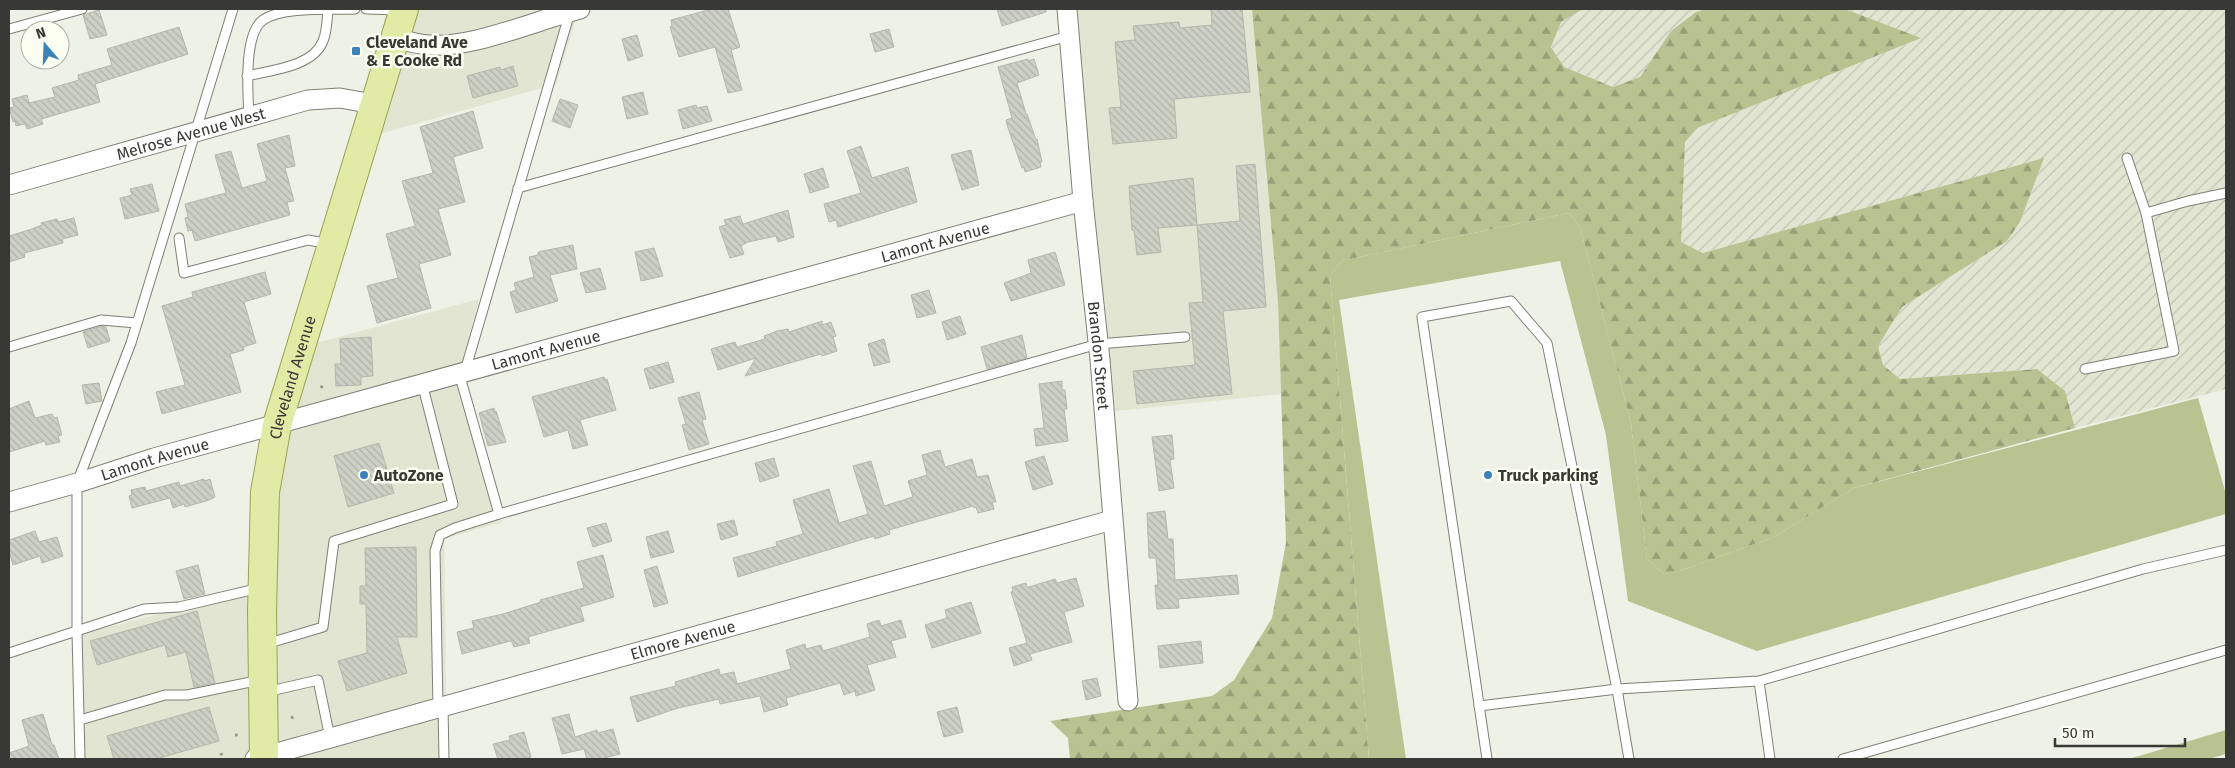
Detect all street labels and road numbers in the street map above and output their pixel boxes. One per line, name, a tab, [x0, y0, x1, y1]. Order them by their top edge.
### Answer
street label: Melrose Avenue West	[114, 104, 268, 164]
street label: Lamont Avenue	[879, 218, 992, 267]
street label: Brandon Street	[1084, 300, 1113, 411]
street label: Cleveland Avenue	[266, 313, 320, 441]
street label: Lamont Avenue	[489, 326, 602, 374]
street label: Lamont Avenue	[98, 434, 211, 485]
street label: Elmore Avenue	[628, 617, 737, 664]

